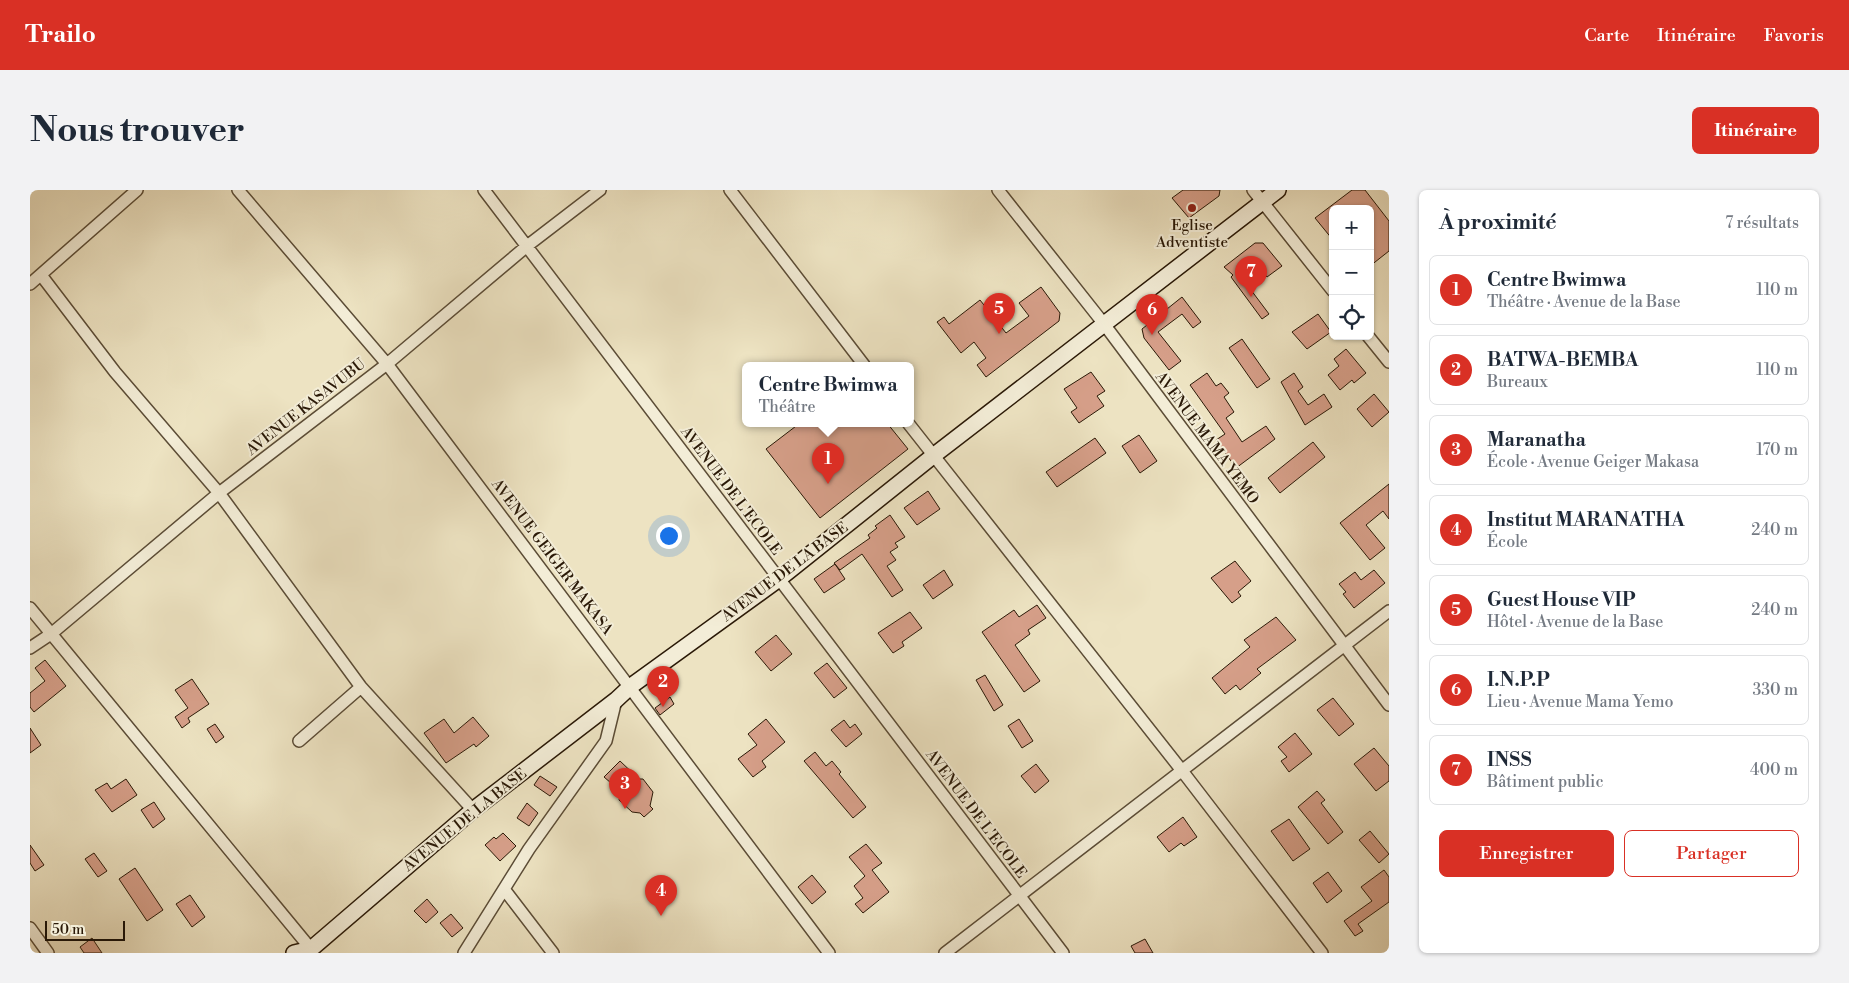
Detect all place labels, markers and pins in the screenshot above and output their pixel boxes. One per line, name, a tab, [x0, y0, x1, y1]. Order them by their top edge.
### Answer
marker: Eglise Adventiste	[1186, 202, 1198, 214]
place label: Eglise Adventiste	[1155, 216, 1228, 252]
pin: 7	[1235, 256, 1267, 297]
pin: 5	[983, 293, 1015, 334]
pin: 6	[1136, 294, 1168, 335]
pin: 1	[812, 443, 844, 484]
pin: 2	[647, 666, 679, 707]
pin: 3	[609, 768, 641, 809]
pin: 4	[645, 875, 677, 916]

